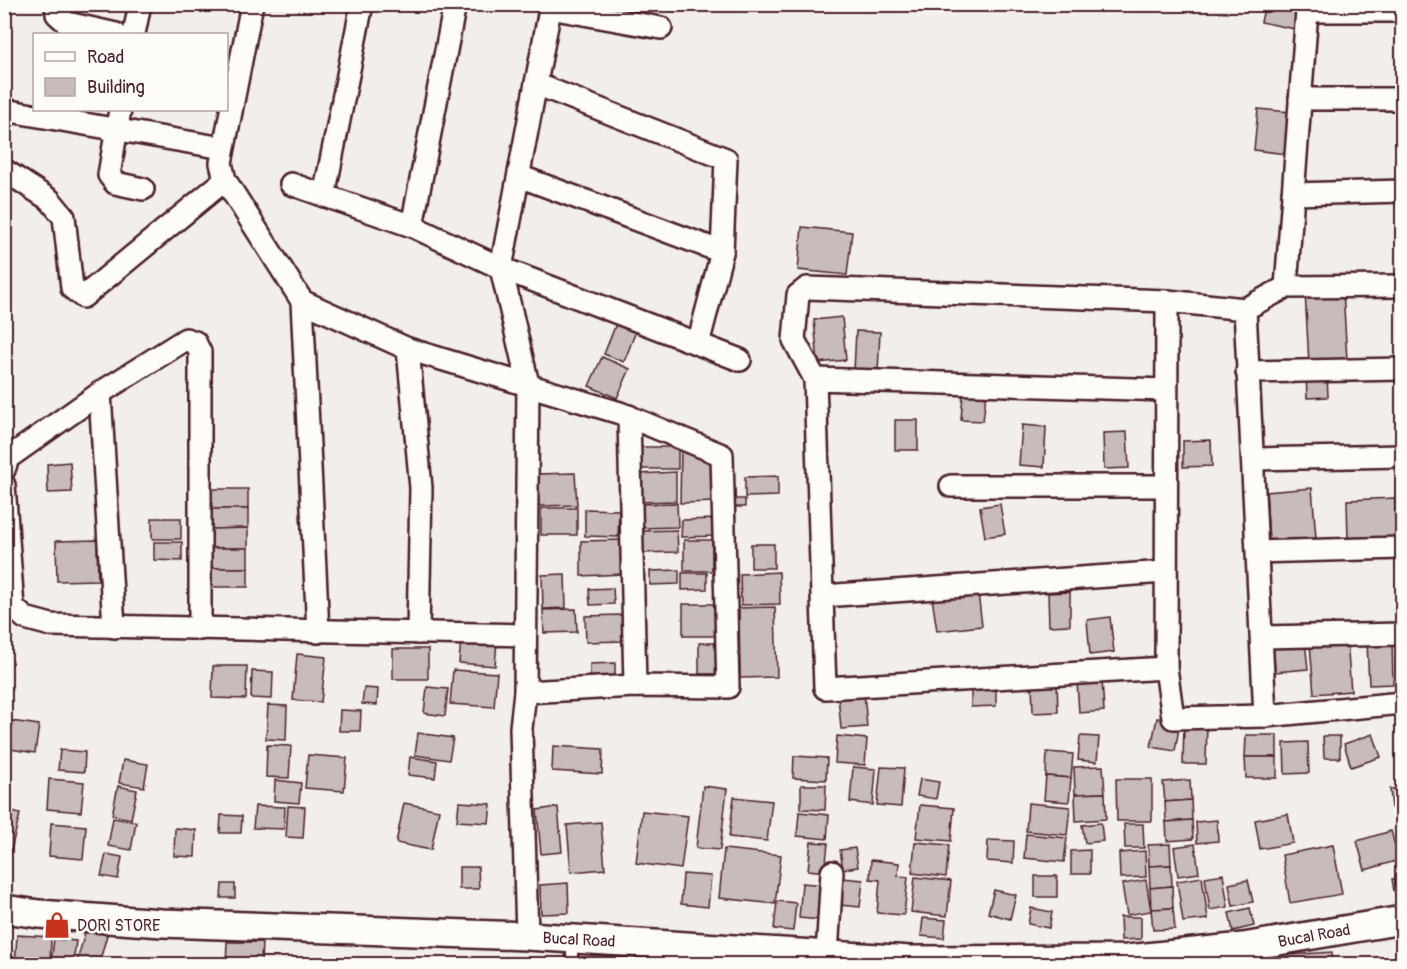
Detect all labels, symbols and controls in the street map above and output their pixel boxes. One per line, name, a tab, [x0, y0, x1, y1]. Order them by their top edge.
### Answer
legend	[33, 33, 228, 111]
text: Road	[87, 46, 124, 69]
text: Building	[87, 76, 145, 99]
shop icon: DORI STORE	[42, 910, 72, 940]
place label: DORI STORE	[77, 916, 160, 936]
street label: Bucal Road	[1276, 920, 1352, 952]
street label: Bucal Road	[542, 928, 616, 952]

